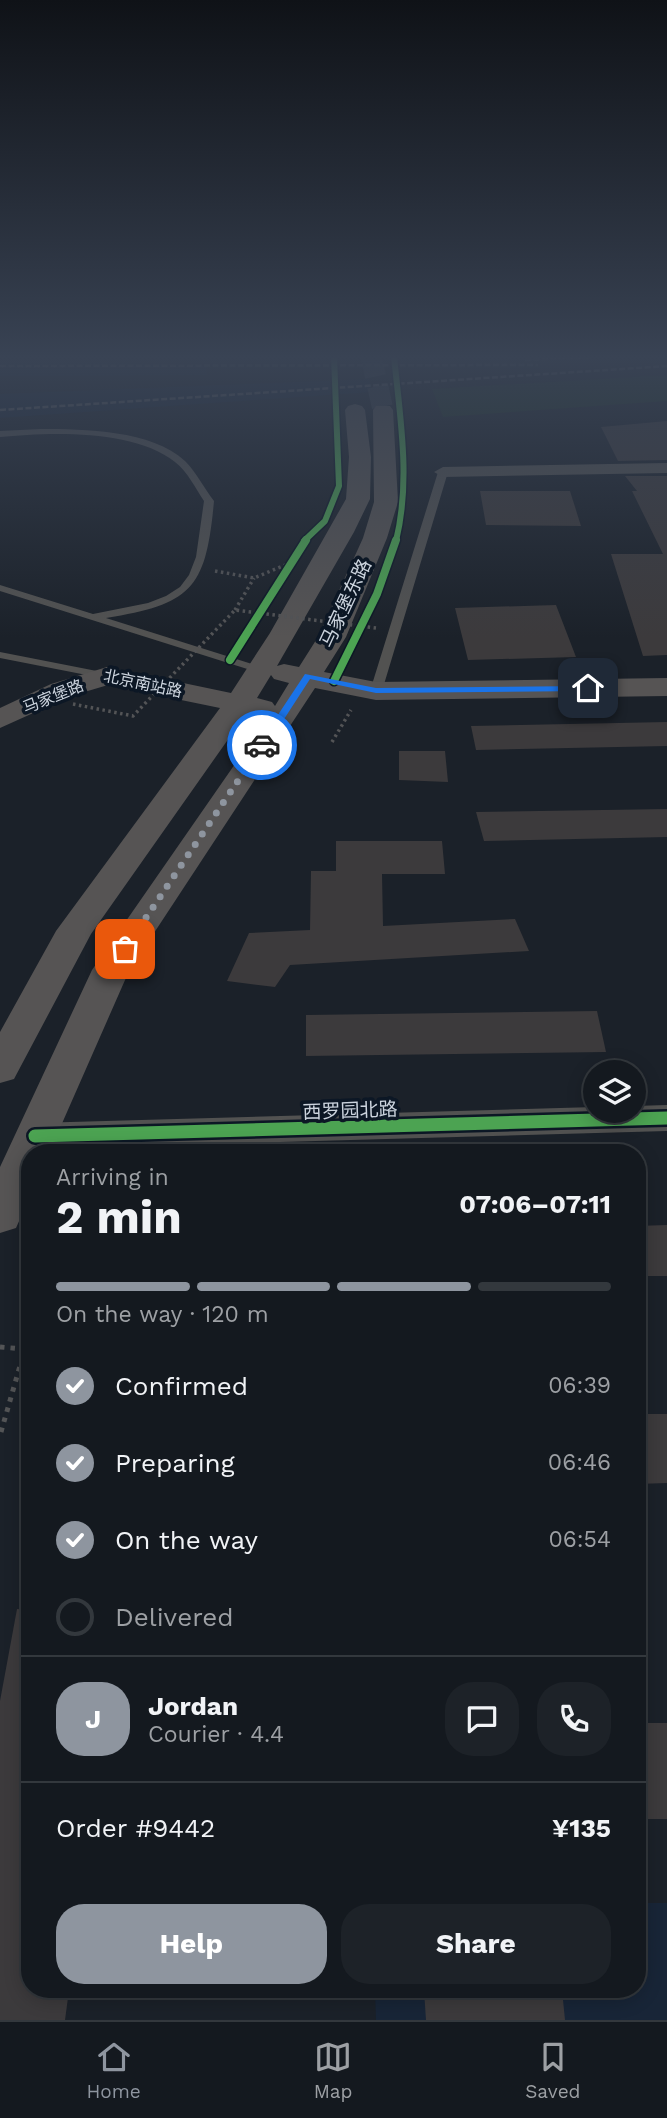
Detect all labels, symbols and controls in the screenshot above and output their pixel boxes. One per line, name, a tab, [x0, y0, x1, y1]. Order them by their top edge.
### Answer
street label: 马家堡东路	[315, 555, 376, 651]
pin	[558, 658, 618, 718]
street label: 北京南站路	[102, 666, 184, 701]
icon: home	[569, 669, 607, 707]
street label: 马家堡路	[20, 676, 86, 717]
courier	[227, 710, 297, 780]
icon: car	[243, 726, 281, 764]
pin	[95, 919, 155, 979]
icon: bag	[106, 930, 144, 968]
map controls	[583, 1060, 646, 1123]
button: layers	[583, 1060, 646, 1123]
street label: 西罗园北路	[302, 1097, 398, 1124]
text: Arriving in	[56, 1164, 169, 1191]
text: 07:06–07:11	[459, 1189, 611, 1219]
text: 2 min	[56, 1190, 182, 1244]
text: On the way · 120 m	[56, 1301, 269, 1328]
icon: check	[56, 1367, 94, 1405]
text: Confirmed	[115, 1371, 248, 1401]
text: 06:39	[548, 1372, 611, 1399]
icon: check	[56, 1444, 94, 1482]
text: Preparing	[115, 1448, 235, 1478]
text: 06:46	[548, 1449, 611, 1476]
icon: check	[56, 1521, 94, 1559]
text: On the way	[115, 1525, 258, 1555]
text: 06:54	[548, 1526, 611, 1553]
text: Delivered	[115, 1602, 234, 1632]
button: chat	[445, 1682, 519, 1756]
button: phone	[537, 1682, 611, 1756]
text: Jordan	[148, 1691, 238, 1721]
text: J	[85, 1704, 101, 1734]
text: Courier · 4.4	[148, 1721, 284, 1748]
text: Order #9442	[56, 1813, 215, 1843]
text: ¥135	[552, 1813, 611, 1843]
button: Help	[56, 1904, 327, 1984]
button: Share	[341, 1904, 611, 1984]
tab: Home	[86, 2038, 141, 2103]
tab: Map	[314, 2038, 352, 2103]
tab: Saved	[525, 2038, 581, 2103]

